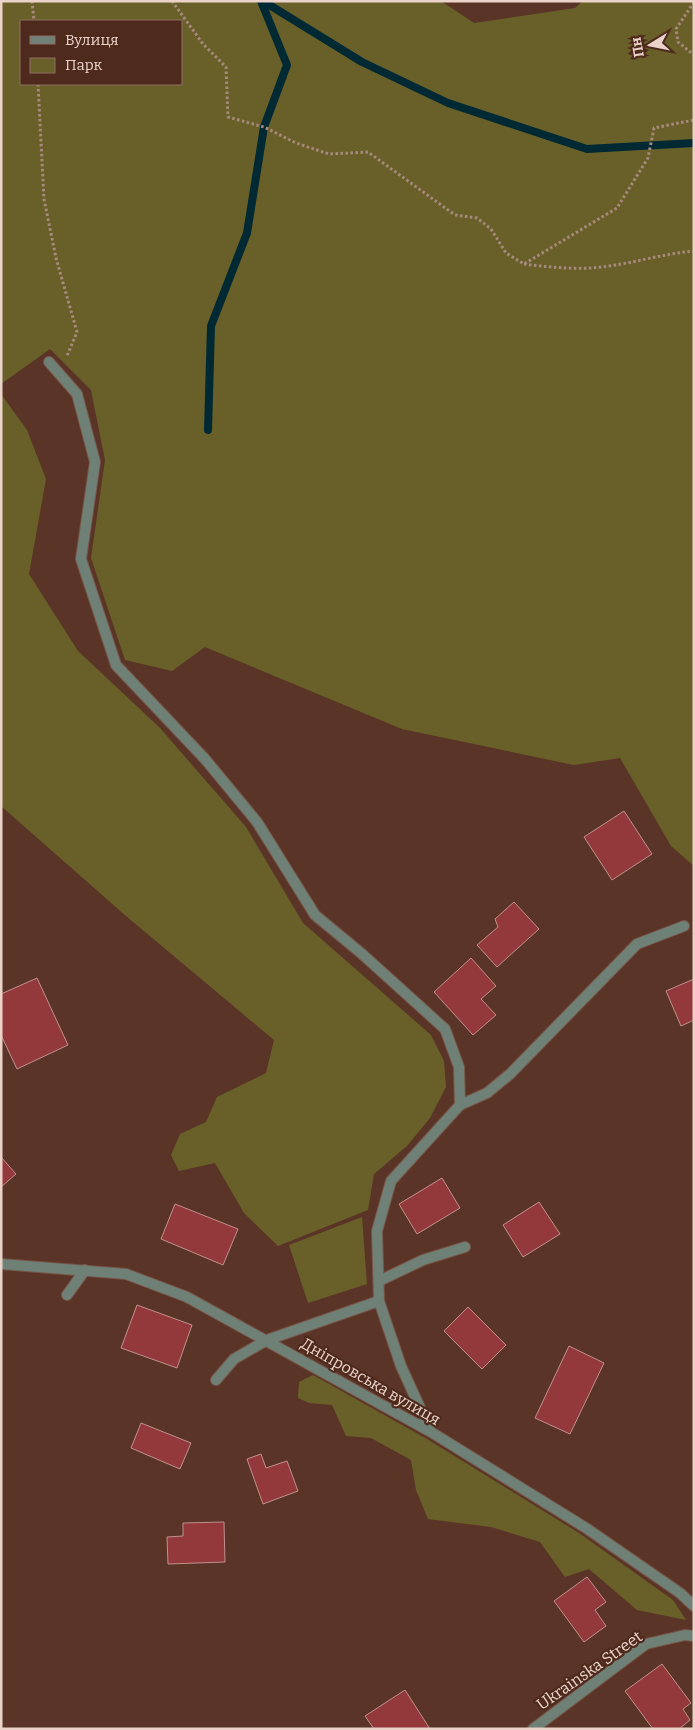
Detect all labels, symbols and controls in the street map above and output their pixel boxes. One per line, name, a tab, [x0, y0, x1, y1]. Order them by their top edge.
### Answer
legend	[20, 20, 182, 85]
north arrow	[625, 20, 675, 70]
text: Вулиця	[65, 31, 119, 49]
text: Пн	[628, 36, 648, 59]
text: Парк	[65, 56, 103, 74]
street label: Дніпровська вулиця	[298, 1334, 444, 1429]
street label: Ukrainska Street	[533, 1627, 646, 1714]

